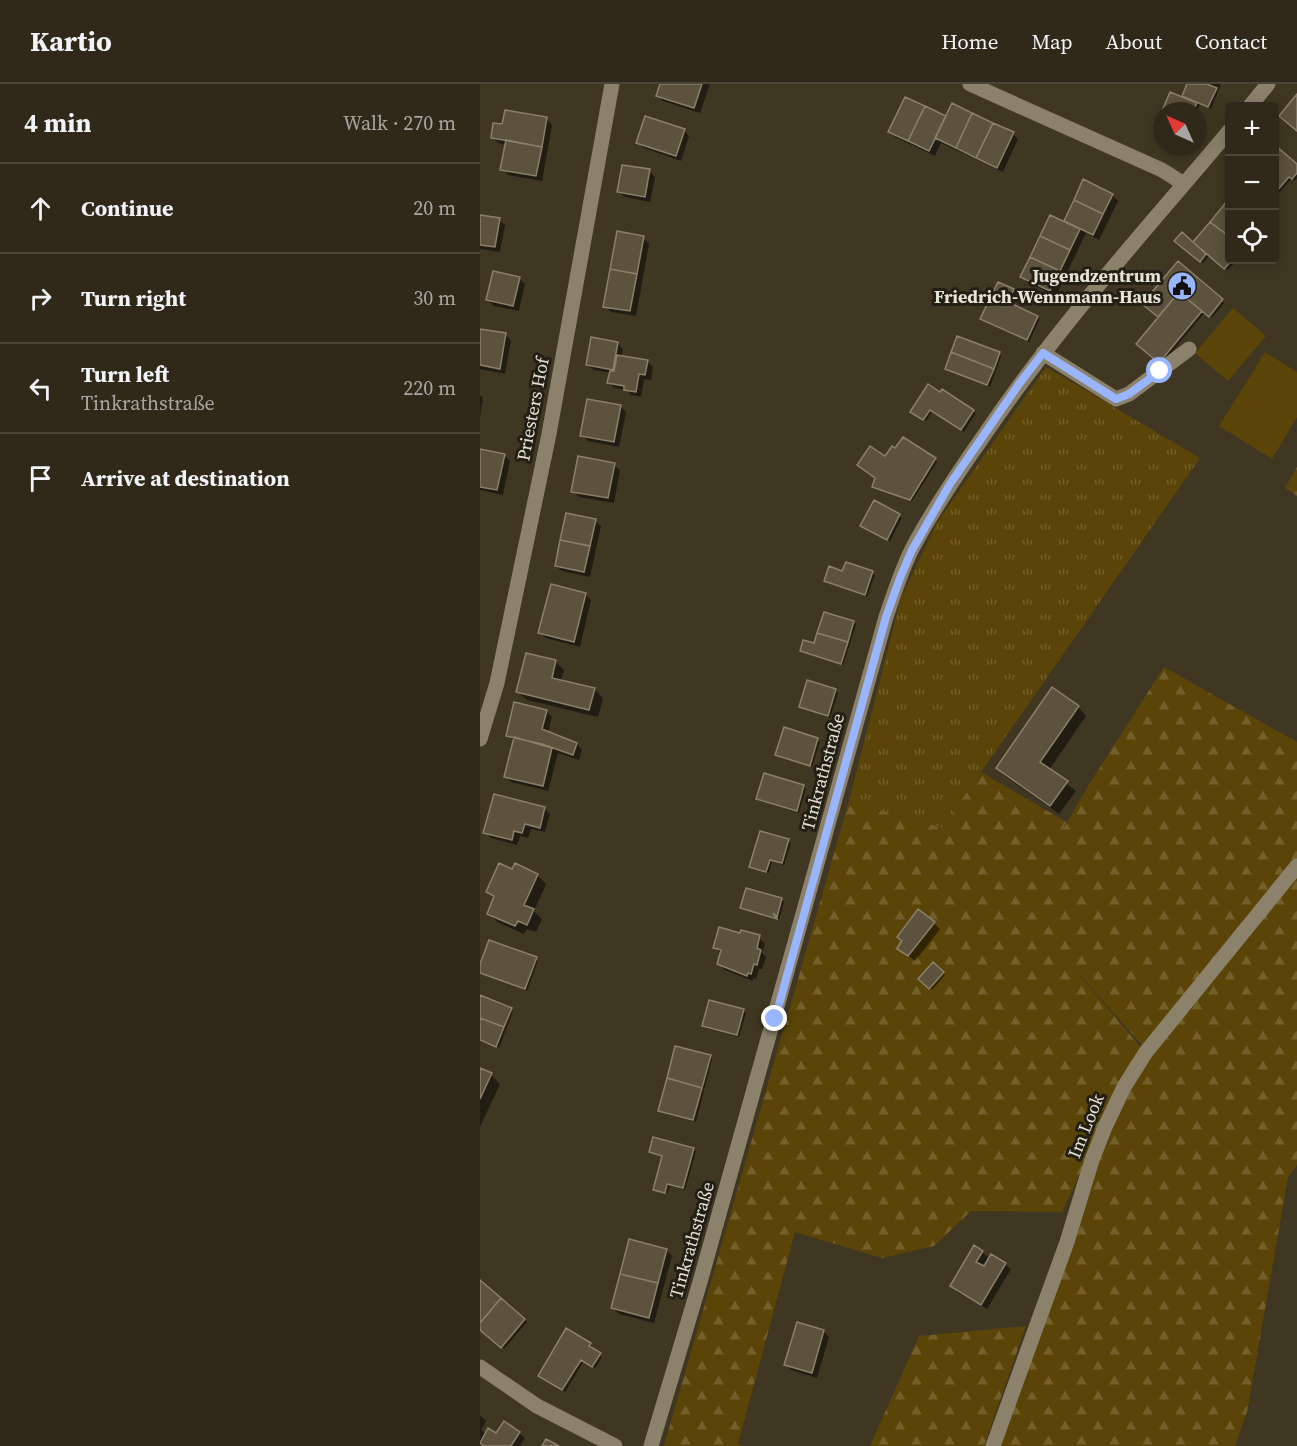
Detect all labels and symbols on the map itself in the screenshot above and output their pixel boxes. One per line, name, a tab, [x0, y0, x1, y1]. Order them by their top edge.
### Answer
north arrow	[1153, 102, 1207, 156]
place label: Jugendzentrum Friedrich-Wennmann-Haus	[934, 263, 1161, 309]
public building icon: Jugendzentrum Friedrich-Wennmann-Haus	[1166, 270, 1198, 302]
street label: Priesters Hof	[510, 353, 555, 463]
route start	[1146, 357, 1172, 383]
street label: Tinkrathstraße	[795, 711, 850, 833]
route end	[761, 1005, 787, 1031]
street label: Im Look	[1061, 1090, 1110, 1162]
street label: Tinkrathstraße	[663, 1179, 720, 1301]

